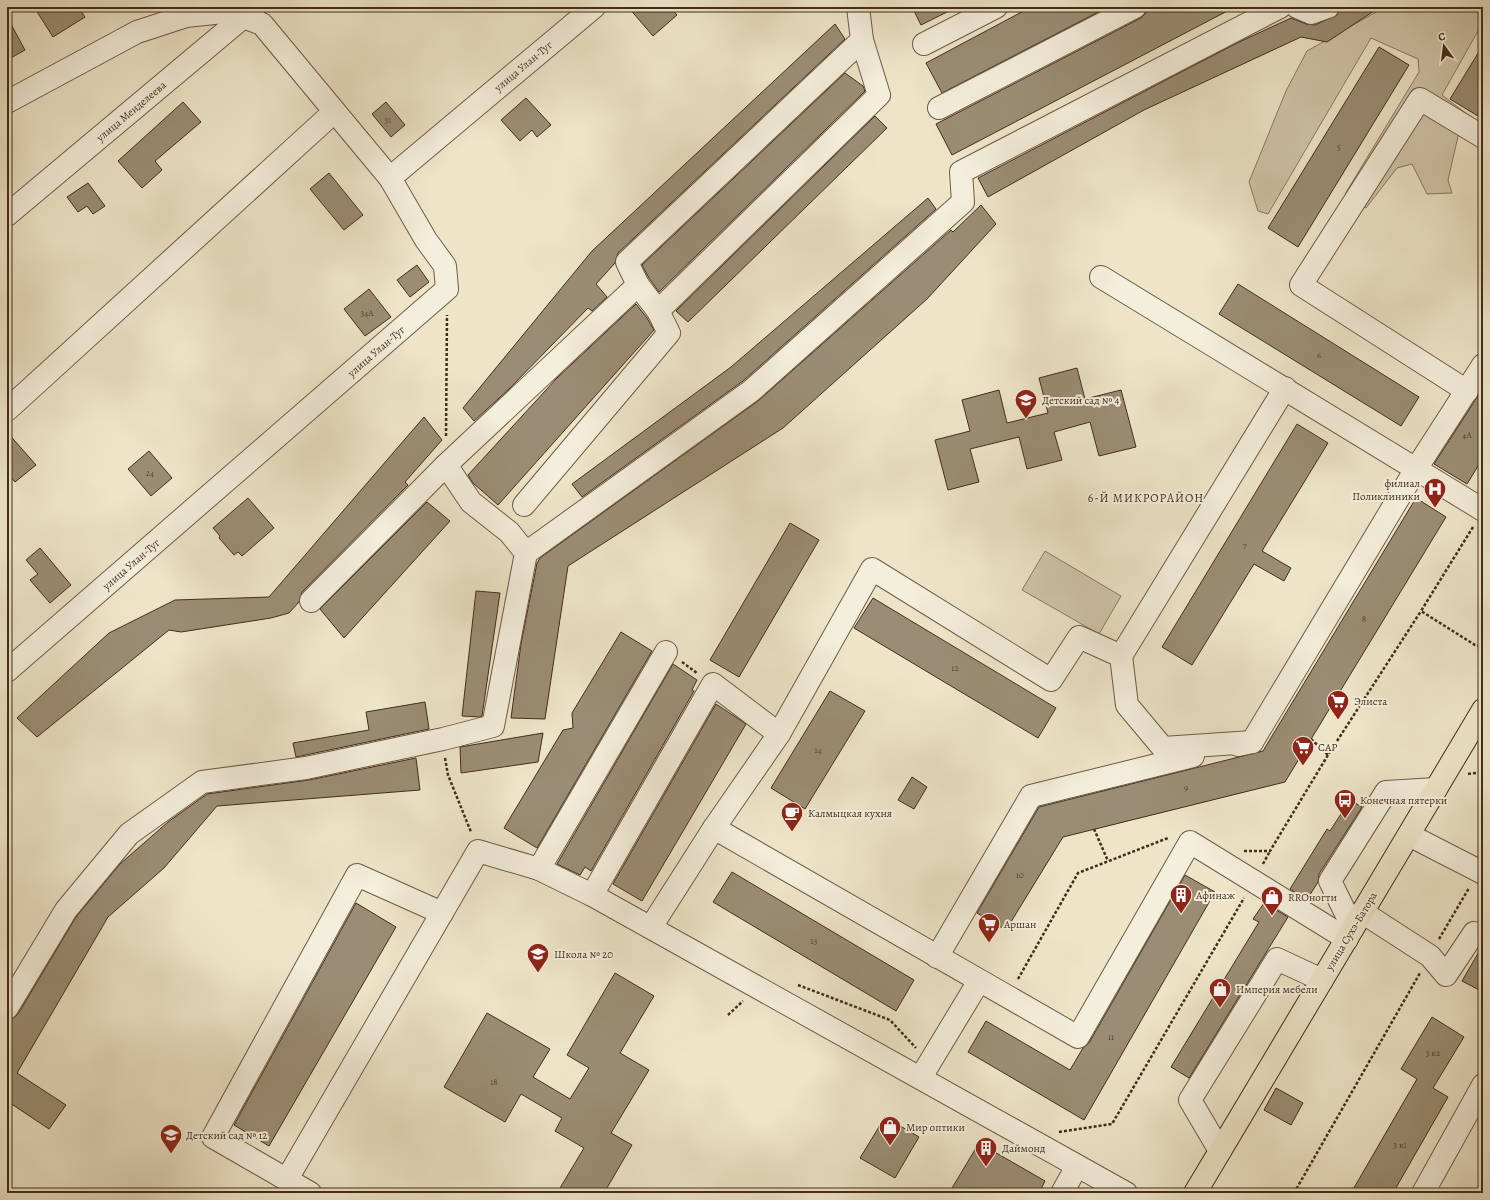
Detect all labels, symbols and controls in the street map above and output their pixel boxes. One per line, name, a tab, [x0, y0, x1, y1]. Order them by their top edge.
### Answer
north arrow	[1424, 26, 1464, 66]
text: С	[1437, 29, 1447, 45]
street label: улица Улан-Туг	[490, 37, 556, 96]
street label: улица Менделеева	[92, 77, 170, 146]
house number: 31	[385, 114, 391, 126]
house number: 5	[1337, 141, 1341, 153]
house number: 34А	[360, 307, 374, 319]
street label: улица Улан-Туг	[344, 322, 408, 381]
house number: 6	[1317, 349, 1321, 361]
school or university icon: Детский сад № 4	[1013, 387, 1039, 420]
place label: Детский сад № 4	[1042, 393, 1119, 408]
house number: 4А	[1462, 429, 1472, 441]
house number: 24	[146, 467, 154, 479]
place label: филиал Поликлиники	[1352, 476, 1421, 504]
hospital icon: филиал Поликлиники	[1422, 476, 1448, 509]
district label: 6-Й МИКРОРАЙОН	[1088, 490, 1204, 506]
street label: улица Улан-Туг	[99, 535, 163, 594]
house number: 7	[1243, 539, 1247, 551]
house number: 8	[1362, 613, 1366, 625]
house number: 12	[951, 662, 959, 674]
supermarket icon: Элиста	[1325, 688, 1351, 721]
place label: Элиста	[1354, 694, 1388, 709]
supermarket icon: САР	[1290, 734, 1316, 767]
place label: САР	[1318, 740, 1337, 755]
house number: 14	[814, 744, 822, 756]
house number: 9	[1184, 782, 1188, 794]
bus stop icon: Конечная пятерки	[1332, 787, 1358, 820]
place label: Конечная пятерки	[1360, 793, 1447, 808]
cafe icon: Калмыцкая кухня	[779, 800, 805, 833]
place label: Калмыцкая кухня	[808, 806, 892, 821]
house number: 10	[1016, 869, 1024, 881]
building icon: Афинаж	[1168, 882, 1194, 915]
shop icon: RROногти	[1259, 884, 1285, 917]
place label: Афинаж	[1195, 888, 1236, 903]
street label: улица Сухэ-Батора	[1322, 888, 1381, 974]
place label: RROногти	[1288, 890, 1337, 905]
supermarket icon: Аршан	[976, 911, 1002, 944]
place label: Аршан	[1003, 917, 1036, 932]
house number: 13	[811, 935, 818, 947]
school or university icon: Школа № 20	[525, 941, 551, 974]
place label: Школа № 20	[554, 947, 613, 962]
shop icon: Империя мебели	[1207, 976, 1233, 1009]
place label: Империя мебели	[1236, 982, 1318, 997]
house number: 11	[1108, 1031, 1114, 1043]
house number: 3 к2	[1426, 1047, 1441, 1059]
house number: 18	[490, 1076, 498, 1088]
shop icon: Мир оптики	[877, 1114, 903, 1147]
place label: Мир оптики	[906, 1120, 965, 1135]
school or university icon: Детский сад № 12	[158, 1122, 184, 1155]
place label: Детский сад № 12	[186, 1128, 267, 1143]
building icon: Даймонд	[973, 1135, 999, 1168]
house number: 3 к1	[1393, 1139, 1407, 1151]
place label: Даймонд	[1002, 1141, 1046, 1156]

